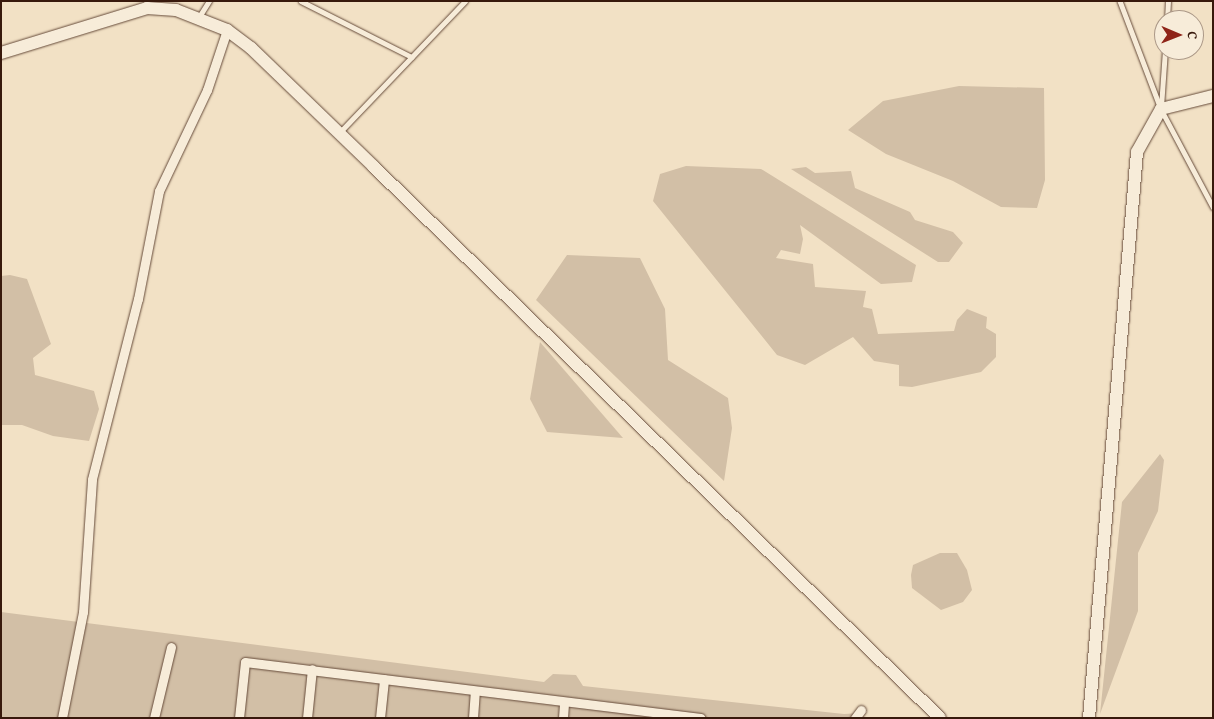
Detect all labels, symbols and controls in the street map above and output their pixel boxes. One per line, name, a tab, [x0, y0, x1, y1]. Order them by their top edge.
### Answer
north arrow	[1154, 10, 1204, 60]
text: С	[1183, 31, 1203, 39]

